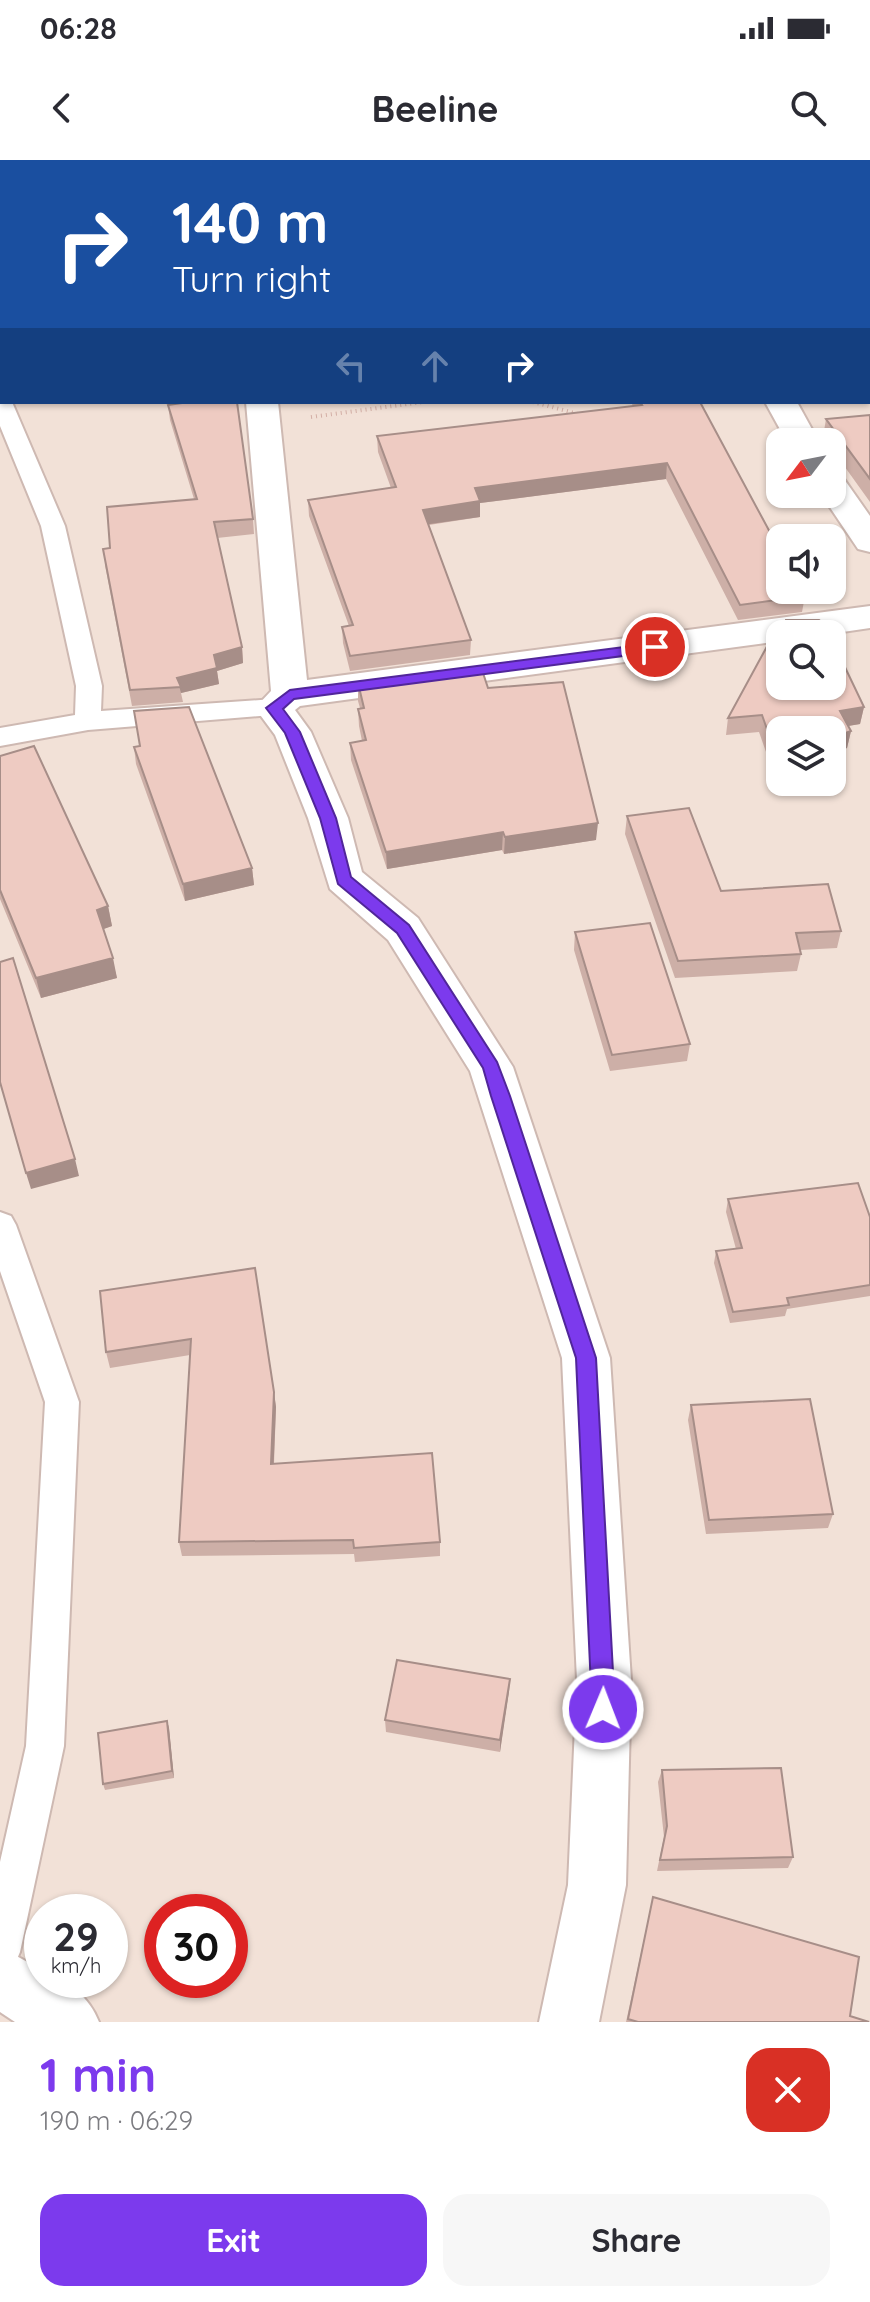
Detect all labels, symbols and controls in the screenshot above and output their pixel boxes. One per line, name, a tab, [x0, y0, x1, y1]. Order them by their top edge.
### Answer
text: 06:28	[40, 9, 117, 47]
icon: back	[40, 86, 84, 130]
text: Beeline	[372, 86, 498, 131]
icon: search	[786, 86, 830, 130]
text: 140 m	[172, 187, 328, 257]
icon: right	[40, 192, 144, 296]
text: Turn right	[172, 256, 331, 301]
icon: left	[329, 344, 373, 388]
icon: ahead	[413, 344, 457, 388]
icon: right	[497, 344, 541, 388]
north arrow	[766, 428, 846, 508]
map controls	[766, 428, 846, 796]
button: sound	[766, 524, 846, 604]
pin	[621, 613, 689, 681]
button: search	[766, 620, 846, 700]
icon: arrive	[633, 625, 677, 669]
button: layers	[766, 716, 846, 796]
position arrow	[561, 1667, 645, 1751]
speed limit sign: 30	[144, 1894, 248, 1998]
text: 29	[53, 1911, 99, 1961]
text: km/h	[51, 1953, 101, 1978]
text: 1 min	[40, 2044, 156, 2104]
button: close	[746, 2048, 830, 2132]
text: 190 m · 06:29	[40, 2104, 193, 2137]
button: Exit	[40, 2194, 427, 2286]
button: Share	[443, 2194, 830, 2286]

